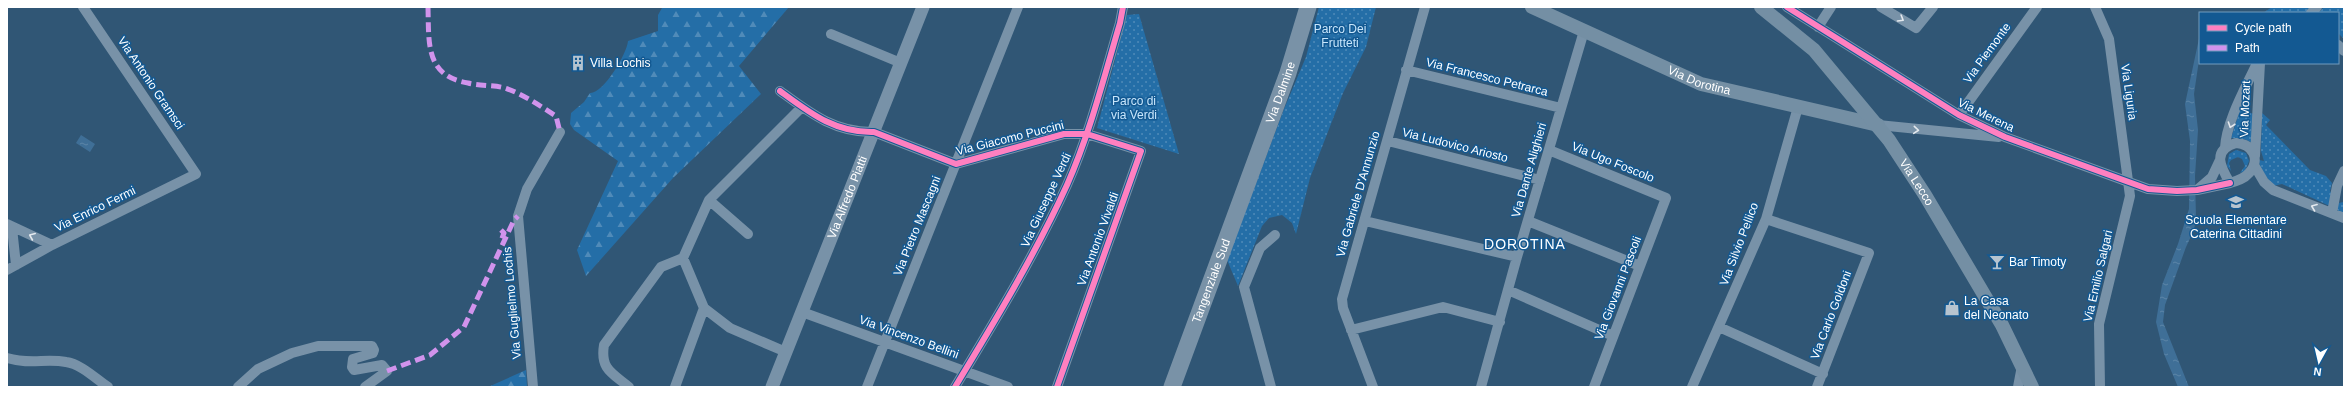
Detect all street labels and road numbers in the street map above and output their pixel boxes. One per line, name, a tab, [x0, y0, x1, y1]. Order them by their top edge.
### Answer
street label: Via Piemonte	[1960, 20, 2014, 86]
street label: Via Antonio Gramsci	[115, 34, 187, 132]
street label: Via Francesco Petrarca	[1425, 55, 1550, 99]
street label: Via Dalmine	[1263, 60, 1298, 125]
street label: Via Dorotina	[1666, 63, 1732, 98]
street label: Via Liguria	[2118, 63, 2140, 121]
street label: Via Mozart	[2237, 80, 2253, 138]
street label: Via Merena	[1955, 95, 2017, 135]
street label: Via Giacomo Puccini	[955, 118, 1065, 158]
street label: Via Dante Alighieri	[1509, 121, 1549, 219]
street label: Via Ludovico Ariosto	[1401, 125, 1510, 165]
street label: Via Gabriele D'Annunzio	[1333, 129, 1383, 258]
street label: Via Ugo Foscolo	[1570, 139, 1657, 185]
street label: Via Giuseppe Verdi	[1018, 151, 1074, 249]
street label: Via Alfredo Piatti	[825, 154, 870, 241]
street label: Via Lecco	[1896, 157, 1937, 208]
street label: Via Pietro Mascagni	[891, 174, 943, 278]
street label: Via Enrico Fermi	[52, 183, 138, 235]
street label: Via Antonio Vivaldi	[1074, 190, 1122, 288]
street label: Via Silvio Pellico	[1717, 200, 1761, 288]
street label: Via Emilio Salgari	[2081, 229, 2115, 323]
street label: Via Giovanni Pascoli	[1592, 234, 1644, 342]
street label: Tangenziale Sud	[1189, 237, 1233, 325]
street label: Via Guglielmo Lochis	[500, 246, 524, 360]
street label: Via Carlo Goldoni	[1808, 269, 1854, 361]
street label: Via Vincenzo Bellini	[857, 312, 961, 362]

